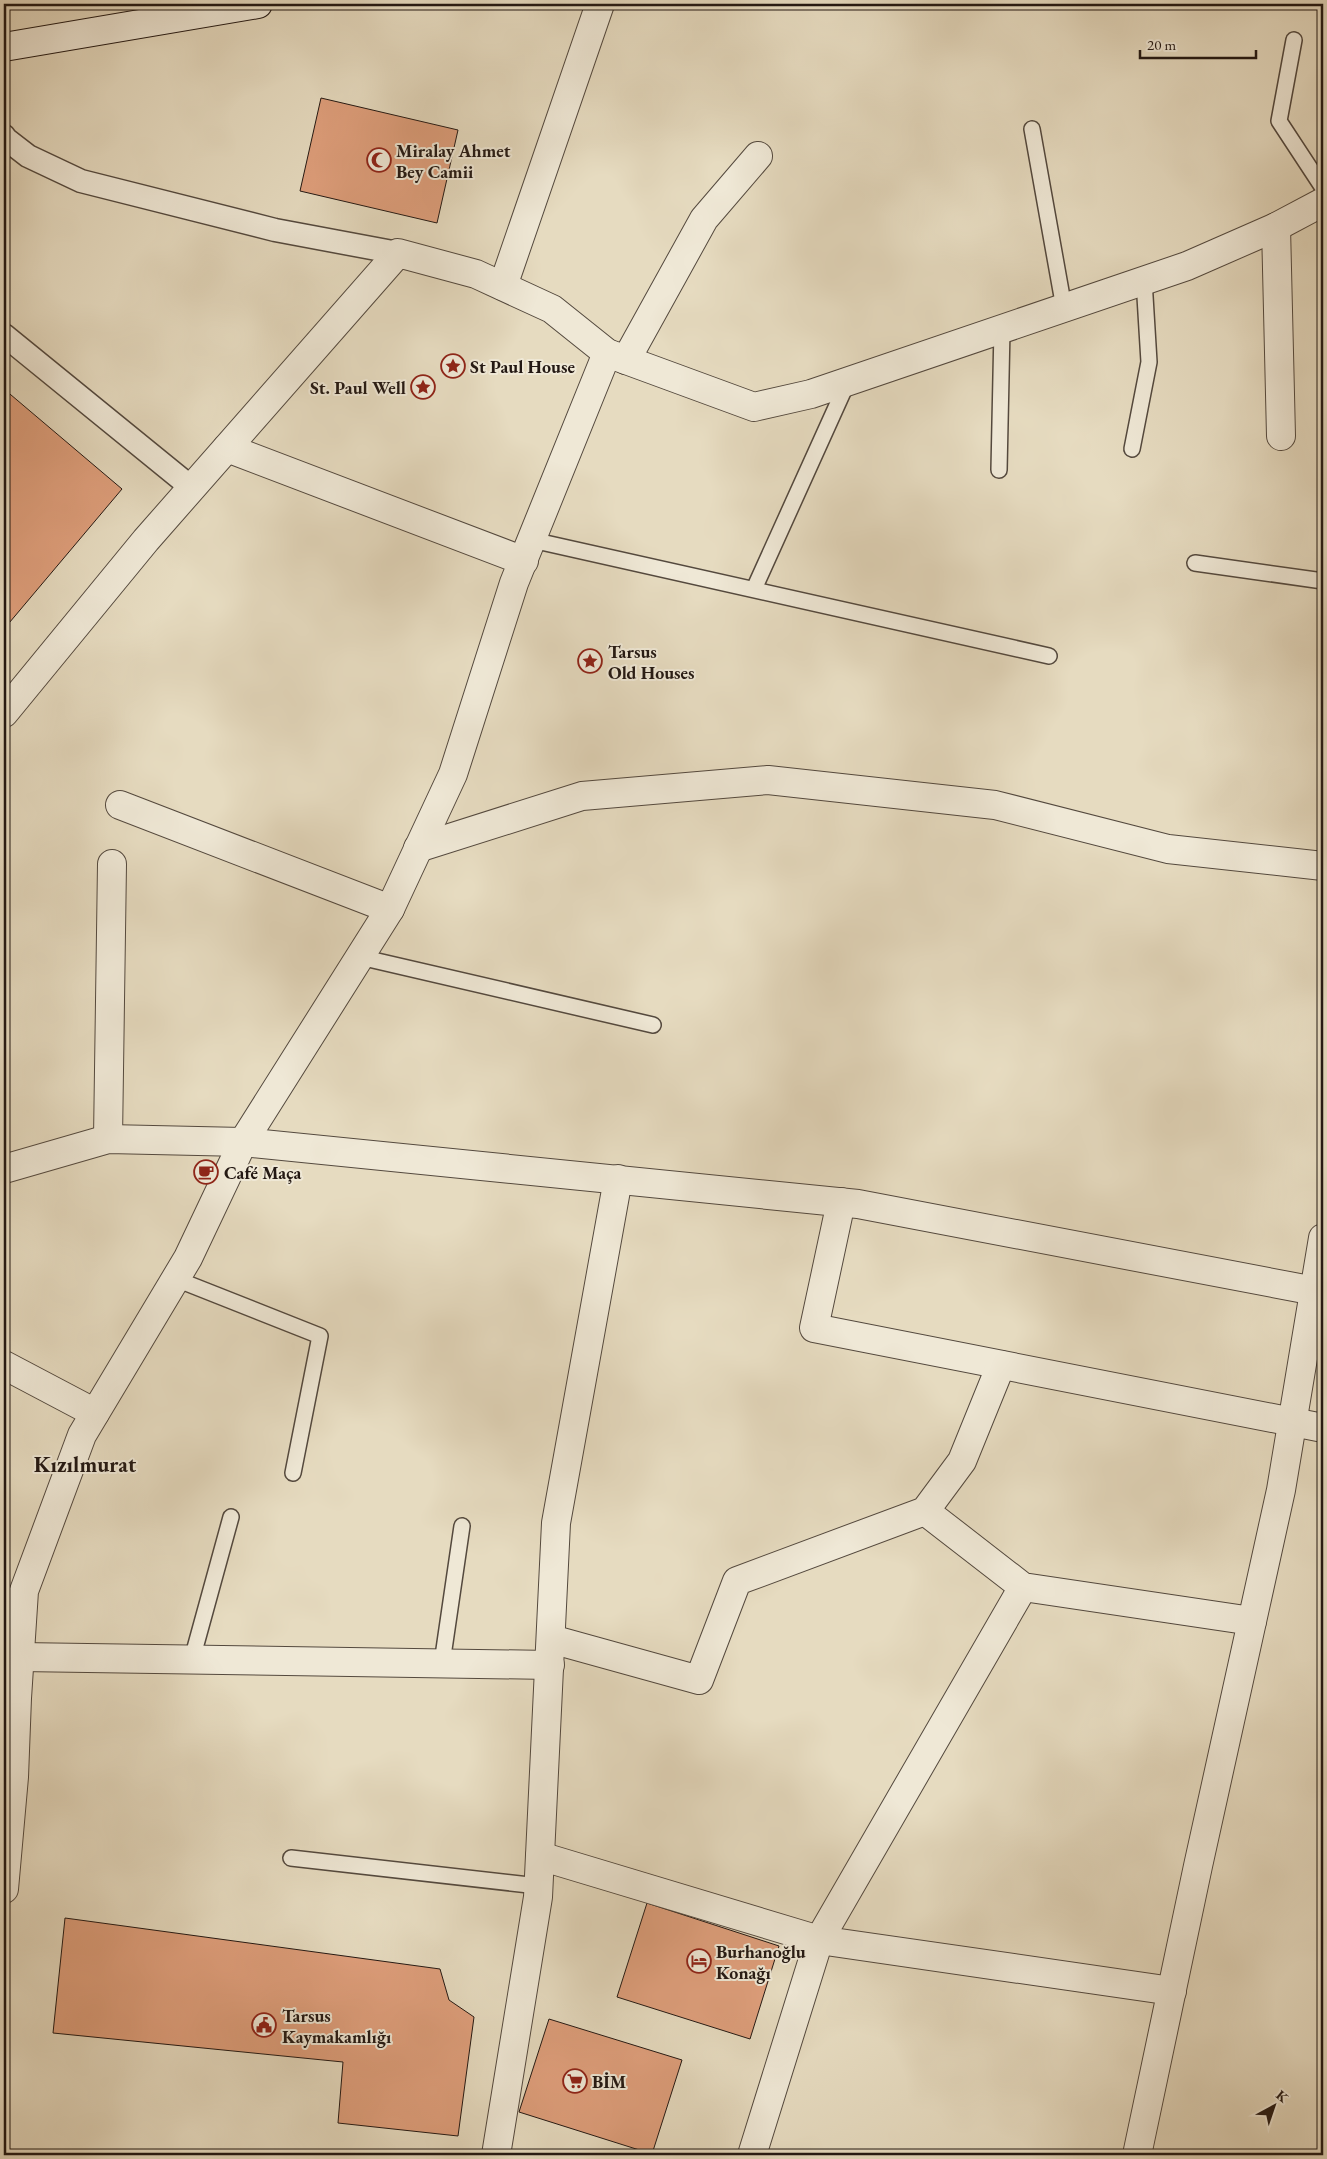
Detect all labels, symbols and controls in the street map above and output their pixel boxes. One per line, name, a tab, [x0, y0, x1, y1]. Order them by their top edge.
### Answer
scale bar	[1140, 28, 1256, 60]
text: 20 m	[1147, 35, 1176, 54]
place label: Miralay Ahmet Bey Camii	[396, 139, 511, 183]
mosque icon: Miralay Ahmet Bey Camii	[366, 147, 392, 173]
place icon: St Paul House	[440, 353, 466, 379]
place label: St Paul House	[470, 355, 575, 378]
place icon: St. Paul Well	[410, 374, 436, 400]
place label: St. Paul Well	[310, 376, 406, 399]
place label: Tarsus Old Houses	[608, 640, 695, 684]
place icon: Tarsus Old Houses	[577, 648, 603, 674]
cafe icon: Café Maça	[193, 1159, 219, 1185]
place label: Café Maça	[224, 1161, 301, 1184]
district label: Kızılmurat	[34, 1450, 137, 1479]
place label: Burhanoğlu Konağı	[716, 1940, 806, 1984]
hotel icon: Burhanoğlu Konağı	[686, 1948, 712, 1974]
place label: Tarsus Kaymakamlığı	[282, 2004, 392, 2048]
public building icon: Tarsus Kaymakamlığı	[251, 2012, 277, 2038]
supermarket icon: BİM	[562, 2068, 588, 2094]
place label: BİM	[592, 2070, 627, 2093]
north arrow	[1250, 2082, 1300, 2132]
text: K	[1272, 2086, 1292, 2107]

